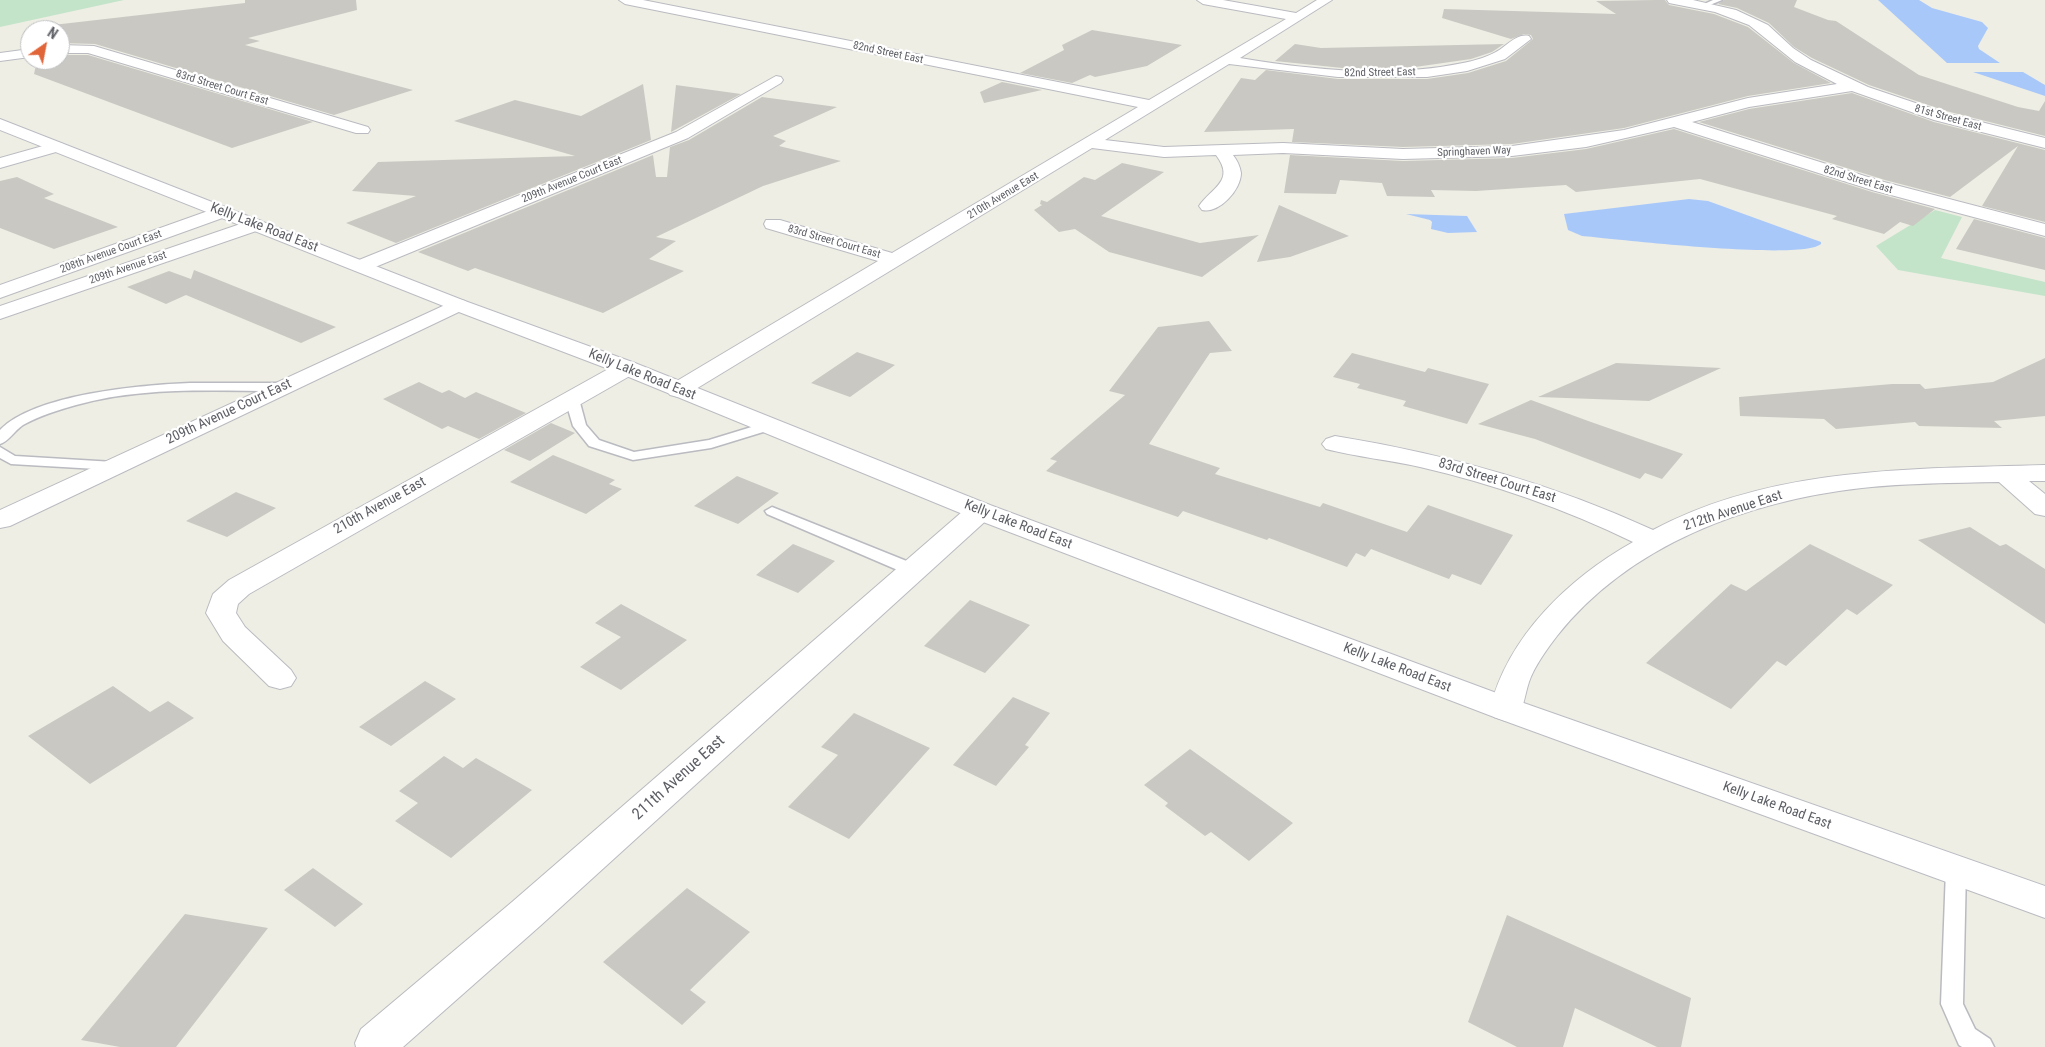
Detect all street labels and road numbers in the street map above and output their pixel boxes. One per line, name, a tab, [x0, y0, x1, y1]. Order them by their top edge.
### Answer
street label: 82nd Street East	[852, 39, 924, 67]
street label: 82nd Street East	[1344, 66, 1416, 80]
street label: 83rd Street Court East	[174, 68, 270, 108]
street label: 81st Street East	[1913, 102, 1983, 134]
street label: Springhaven Way	[1437, 144, 1511, 160]
street label: 209th Avenue Court East	[520, 154, 624, 206]
street label: 82nd Street East	[1822, 163, 1894, 197]
street label: 210th Avenue East	[965, 170, 1041, 222]
street label: Kelly Lake Road East	[208, 200, 320, 256]
street label: 83rd Street Court East	[786, 222, 882, 262]
street label: 208th Avenue Court East	[58, 227, 164, 277]
street label: 209th Avenue East	[88, 249, 168, 287]
street label: Kelly Lake Road East	[586, 346, 698, 404]
street label: 209th Avenue Court East	[164, 376, 294, 448]
street label: 83rd Street Court East	[1436, 455, 1558, 507]
street label: 210th Avenue East	[331, 474, 429, 538]
street label: 212th Avenue East	[1682, 487, 1784, 535]
street label: Kelly Lake Road East	[962, 497, 1074, 553]
street label: Kelly Lake Road East	[1341, 640, 1453, 696]
street label: 211th Avenue East	[629, 732, 729, 824]
street label: Kelly Lake Road East	[1720, 779, 1834, 833]

